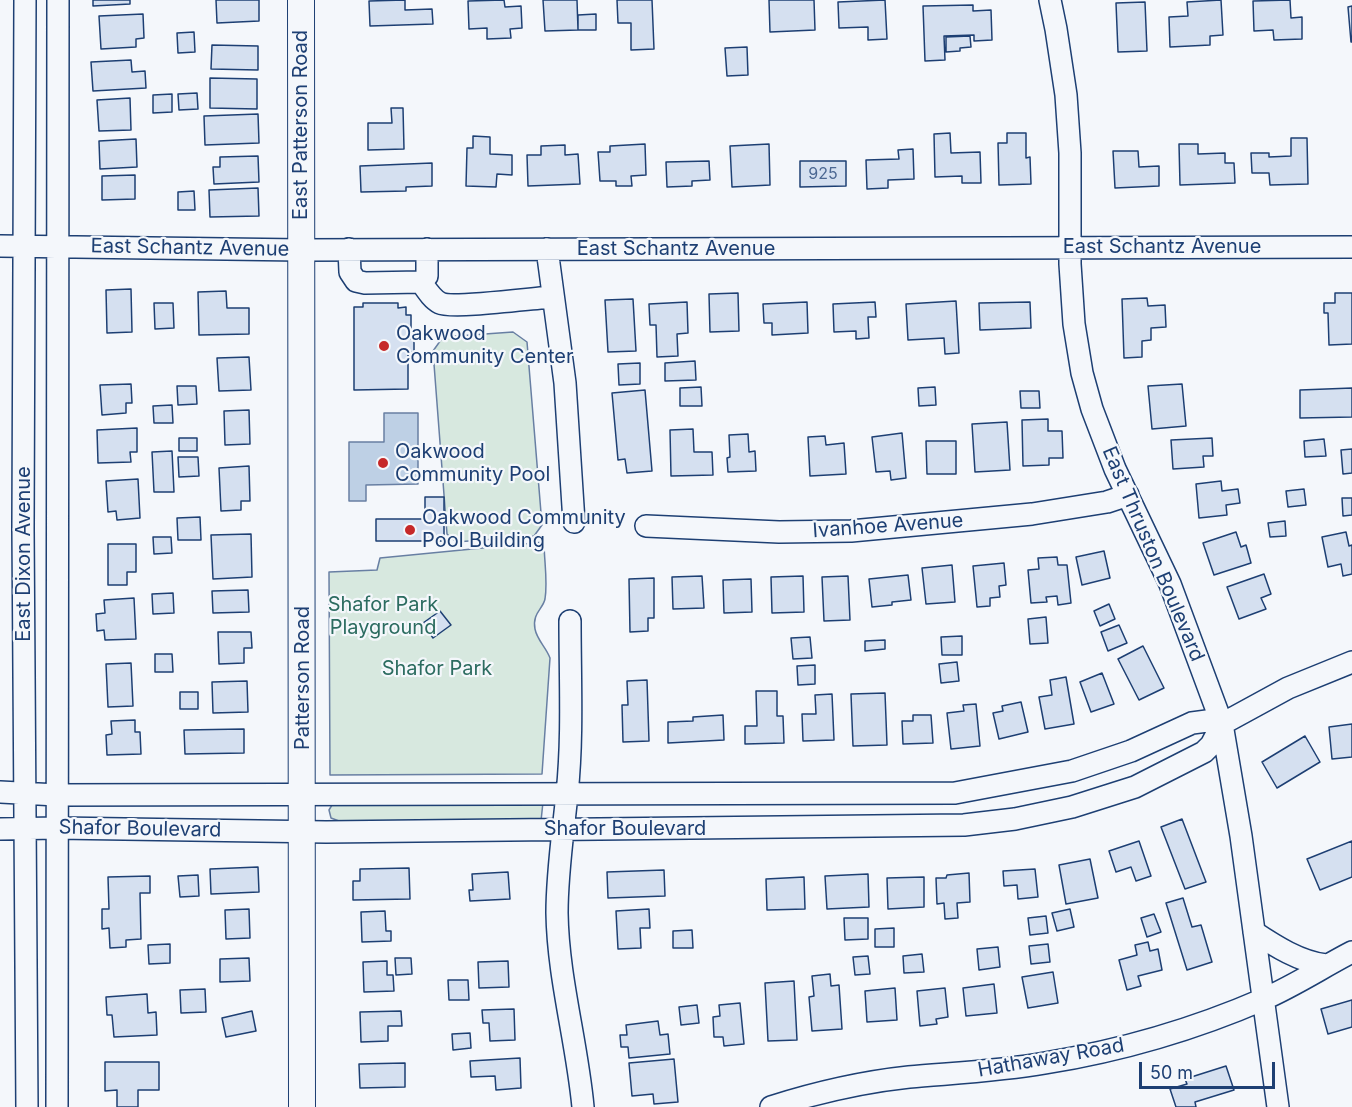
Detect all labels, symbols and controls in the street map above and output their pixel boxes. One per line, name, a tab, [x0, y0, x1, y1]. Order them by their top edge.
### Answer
street label: East Patterson Road	[289, 30, 313, 220]
house number: 925	[808, 164, 838, 184]
street label: East Schantz Avenue	[91, 234, 289, 262]
street label: East Schantz Avenue	[1063, 235, 1261, 259]
street label: East Schantz Avenue	[577, 237, 775, 261]
place label: Oakwood Community Center	[396, 322, 574, 369]
marker: Oakwood Community Center	[377, 339, 391, 353]
place label: Oakwood Community Pool	[395, 440, 550, 487]
street label: East Thruston Boulevard	[1097, 443, 1209, 665]
marker: Oakwood Community Pool	[376, 456, 390, 470]
street label: East Dixon Avenue	[12, 466, 36, 642]
place label: Oakwood Community Pool Building	[422, 506, 626, 553]
street label: Ivanhoe Avenue	[812, 509, 964, 543]
marker: Oakwood Community Pool Building	[403, 523, 417, 537]
park label: Shafor Park Playground	[328, 593, 438, 640]
street label: Patterson Road	[291, 606, 315, 750]
park label: Shafor Park	[382, 657, 492, 681]
street label: Shafor Boulevard	[58, 816, 222, 842]
street label: Shafor Boulevard	[544, 817, 706, 841]
street label: Hathaway Road	[976, 1033, 1126, 1083]
scale bar	[1142, 1050, 1278, 1088]
text: 50 m	[1150, 1062, 1193, 1083]

